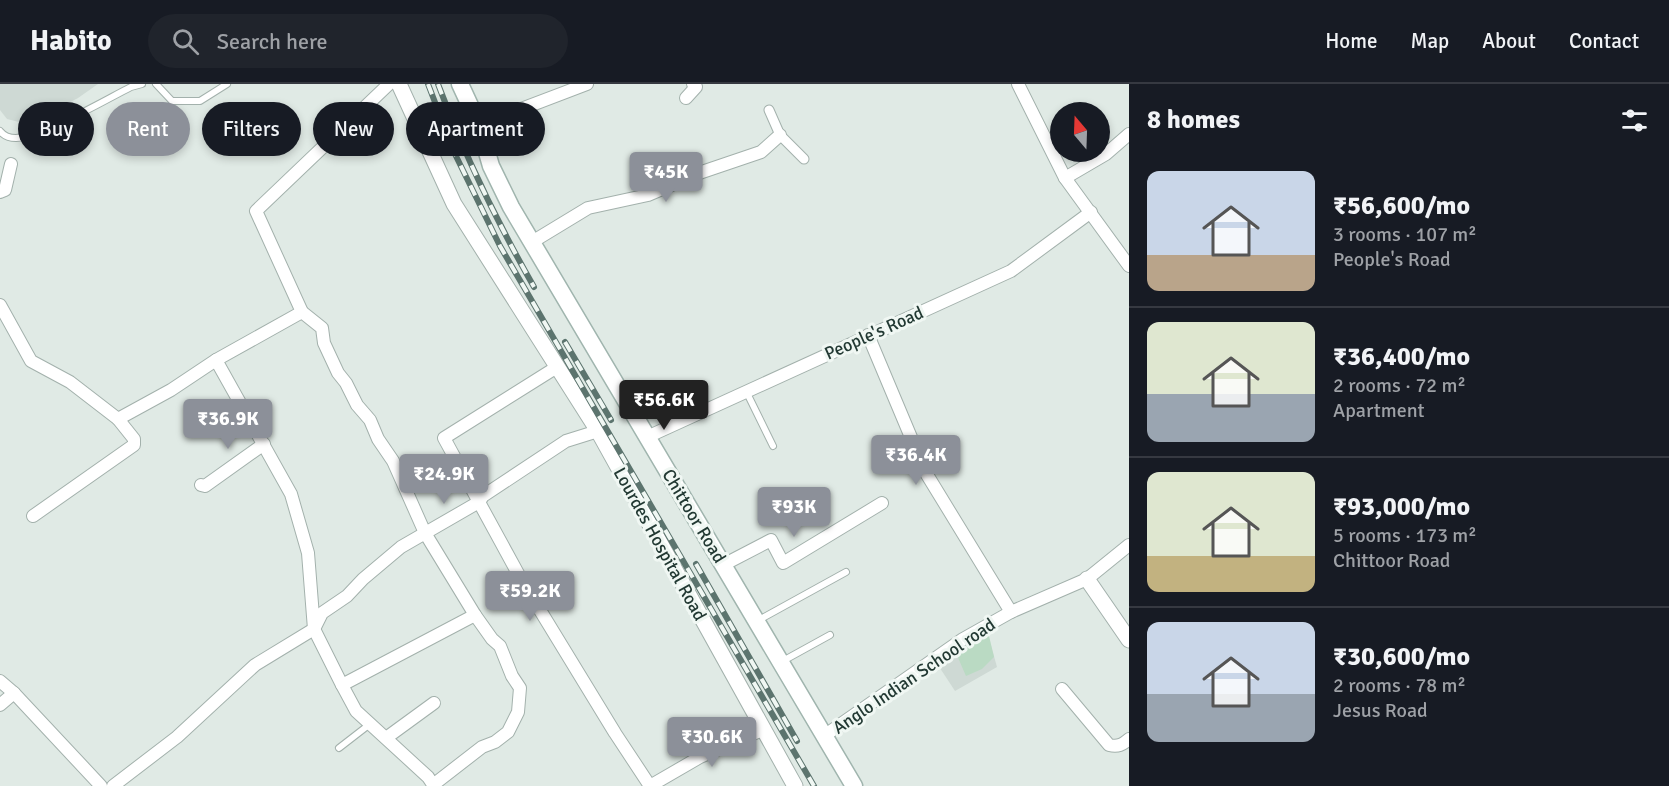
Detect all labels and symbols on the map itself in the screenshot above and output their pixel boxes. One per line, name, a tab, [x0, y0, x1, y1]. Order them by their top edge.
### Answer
north arrow	[1050, 102, 1110, 162]
pin: ₹45K	[630, 152, 702, 203]
street label: People's Road	[821, 301, 927, 365]
pin: ₹56.6K	[615, 380, 713, 431]
pin: ₹36.9K	[179, 399, 277, 450]
pin: ₹36.4K	[867, 435, 965, 486]
pin: ₹24.9K	[395, 454, 493, 505]
street label: Lourdes Hospital Road	[609, 463, 711, 625]
street label: Chittoor Road	[657, 465, 731, 567]
pin: ₹93K	[758, 487, 830, 538]
pin: ₹59.2K	[481, 571, 579, 622]
street label: Anglo Indian School road	[828, 613, 1000, 739]
pin: ₹30.6K	[663, 717, 761, 768]

